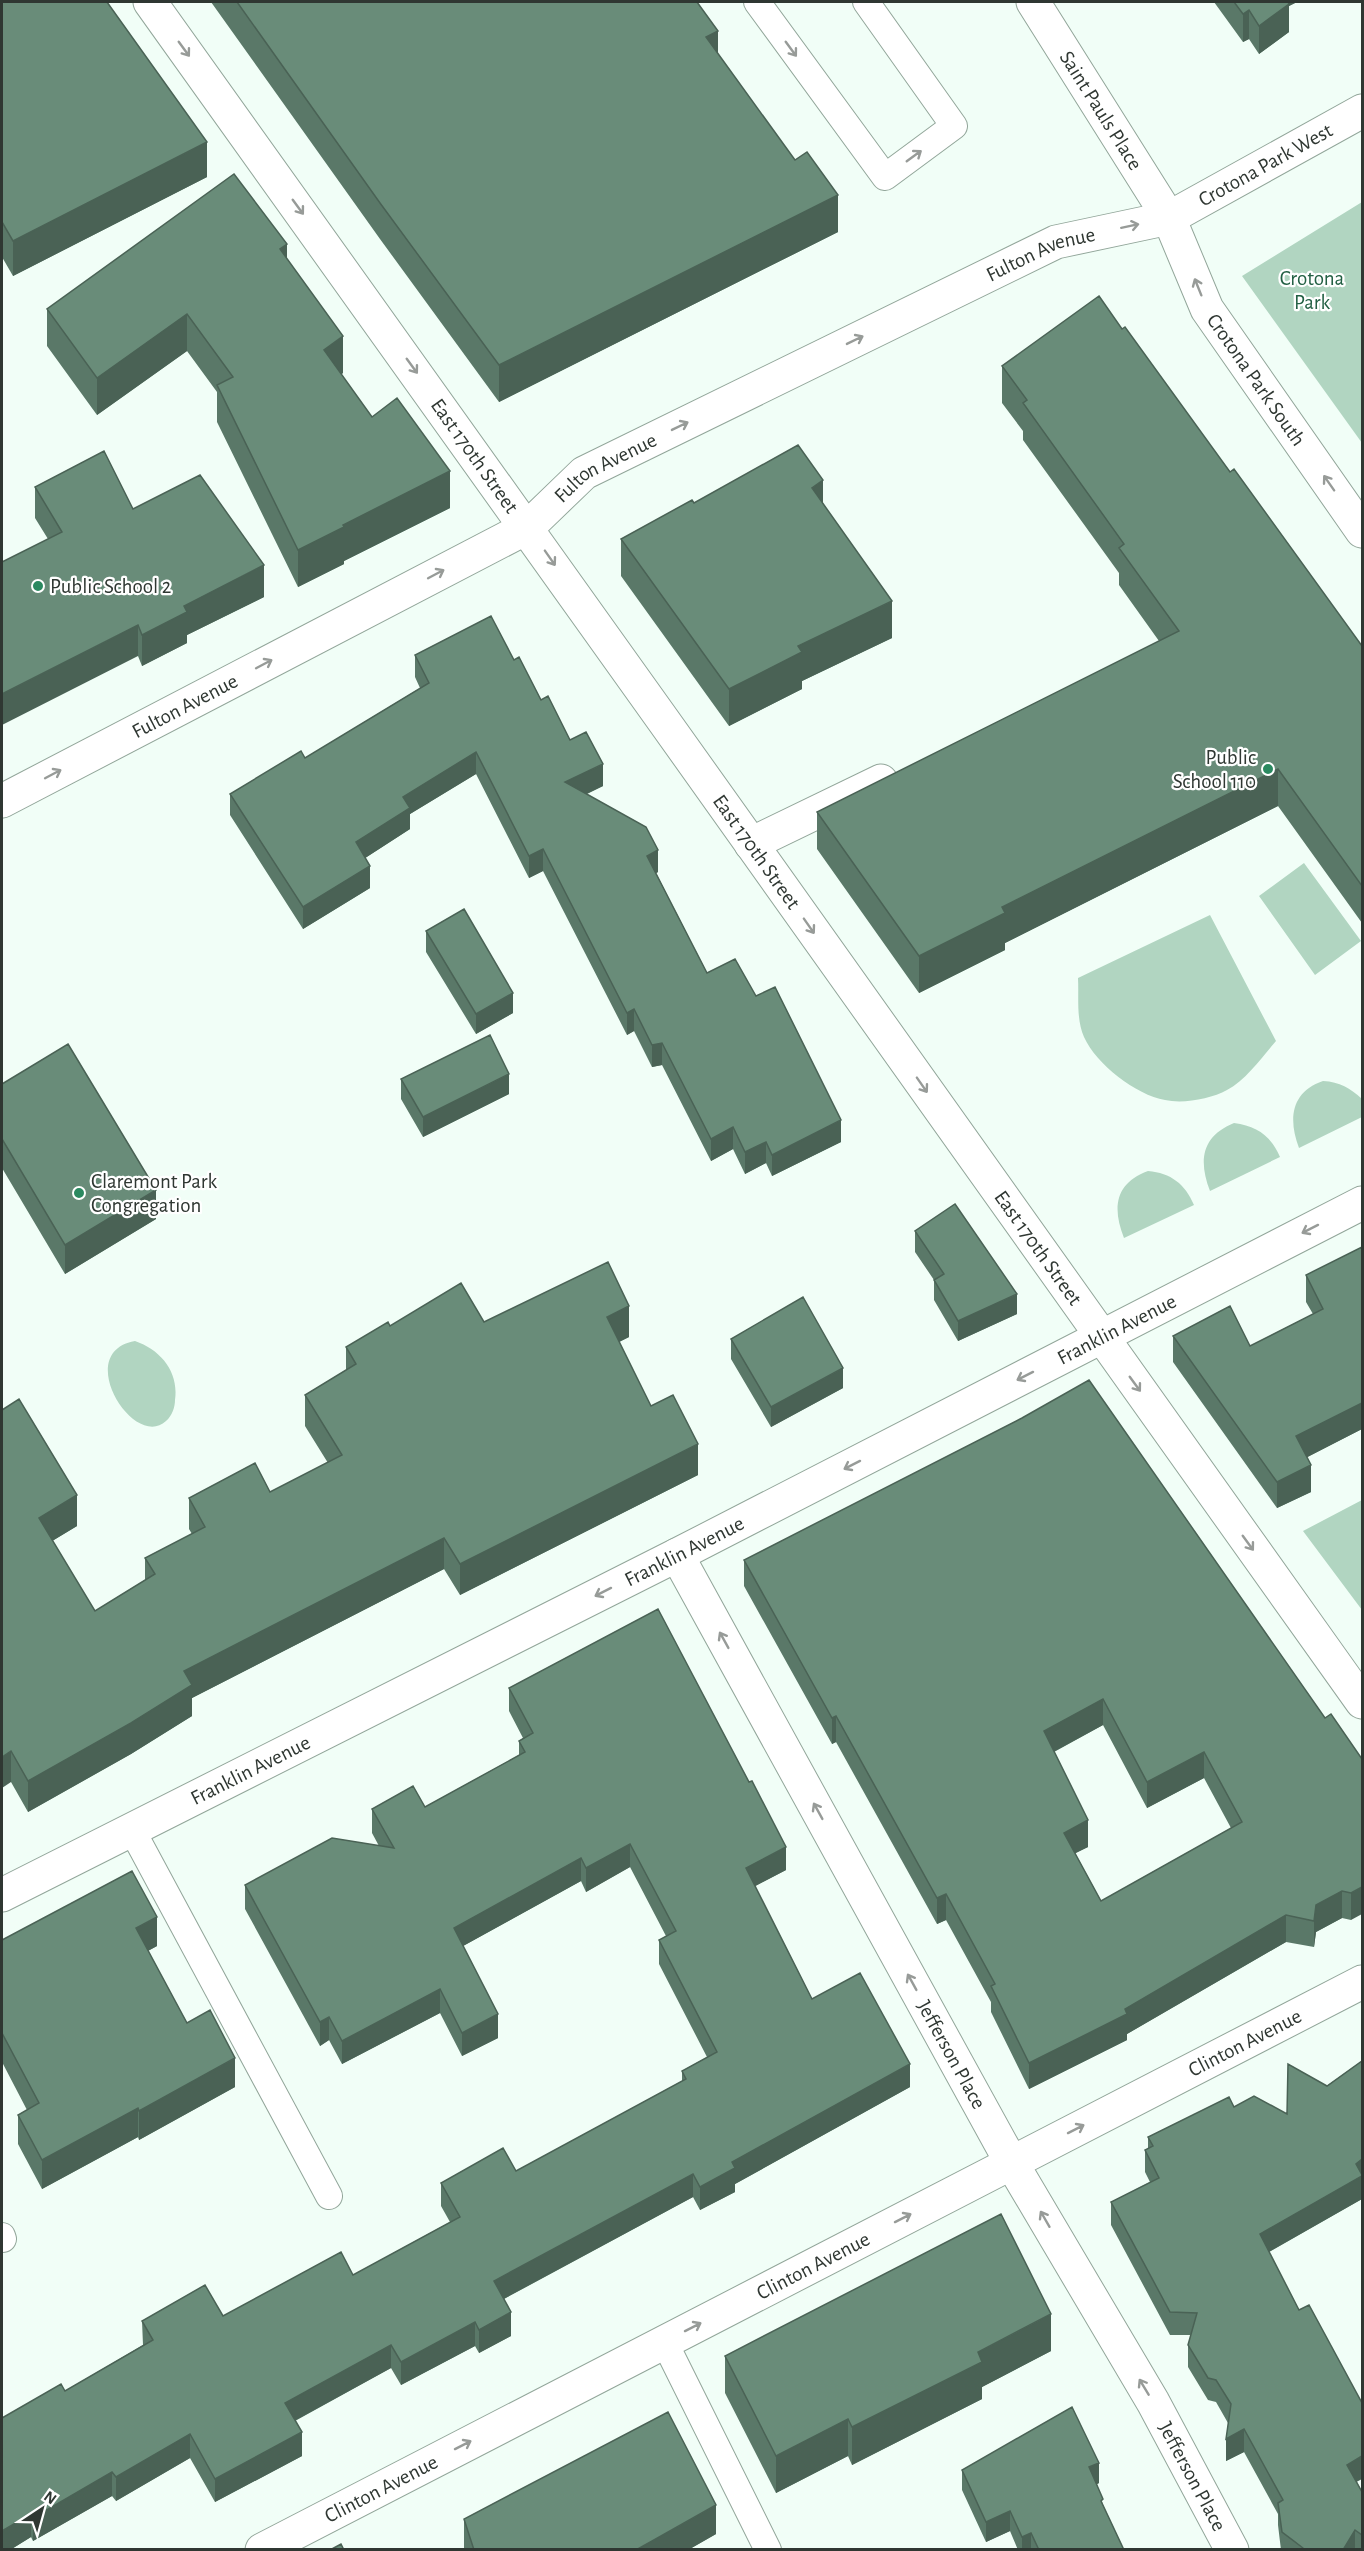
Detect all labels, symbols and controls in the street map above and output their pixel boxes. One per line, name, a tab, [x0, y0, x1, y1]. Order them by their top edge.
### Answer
one-way arrow	[178, 40, 190, 57]
one-way arrow	[785, 40, 797, 56]
street label: Saint Pauls Place	[1056, 47, 1146, 174]
street label: Crotona Park West	[1195, 119, 1336, 210]
one-way arrow	[906, 149, 922, 162]
one-way arrow	[292, 199, 304, 215]
one-way arrow	[1120, 220, 1140, 231]
street label: Fulton Avenue	[983, 223, 1097, 285]
park label: Crotona Park	[1280, 268, 1345, 313]
one-way arrow	[1192, 278, 1203, 296]
street label: Crotona Park South	[1203, 310, 1310, 450]
one-way arrow	[845, 334, 863, 346]
one-way arrow	[406, 357, 418, 373]
street label: East 170th Street	[427, 395, 523, 517]
one-way arrow	[670, 420, 688, 432]
street label: Fulton Avenue	[550, 429, 660, 506]
one-way arrow	[1323, 476, 1335, 492]
one-way arrow	[544, 550, 556, 566]
one-way arrow	[427, 568, 445, 579]
place label: Public School 2	[50, 576, 171, 597]
marker: Public School 2	[31, 579, 45, 593]
one-way arrow	[254, 658, 272, 669]
street label: Fulton Avenue	[128, 670, 241, 742]
place label: Public School 110	[1173, 747, 1256, 792]
marker: Public School 110	[1261, 762, 1275, 776]
one-way arrow	[44, 767, 62, 779]
street label: East 170th Street	[709, 791, 805, 913]
one-way arrow	[803, 918, 815, 934]
one-way arrow	[916, 1077, 928, 1093]
place label: Claremont Park Congregation	[91, 1171, 218, 1216]
marker: Claremont Park Congregation	[72, 1186, 86, 1200]
street label: East 170th Street	[991, 1187, 1086, 1309]
one-way arrow	[1302, 1224, 1320, 1236]
street label: Franklin Avenue	[1054, 1290, 1179, 1368]
one-way arrow	[1017, 1370, 1034, 1382]
one-way arrow	[1129, 1376, 1141, 1392]
one-way arrow	[843, 1460, 861, 1471]
street label: Franklin Avenue	[621, 1512, 747, 1590]
one-way arrow	[1242, 1534, 1255, 1550]
one-way arrow	[595, 1587, 613, 1599]
one-way arrow	[718, 1632, 729, 1650]
street label: Franklin Avenue	[187, 1731, 313, 1809]
one-way arrow	[812, 1803, 824, 1820]
one-way arrow	[906, 1974, 918, 1991]
street label: Jefferson Place	[914, 1997, 990, 2112]
street label: Clinton Avenue	[1185, 2005, 1305, 2080]
one-way arrow	[1067, 2122, 1085, 2134]
one-way arrow	[1039, 2211, 1051, 2228]
one-way arrow	[894, 2212, 911, 2224]
street label: Clinton Avenue	[753, 2228, 873, 2303]
one-way arrow	[683, 2321, 701, 2332]
one-way arrow	[1138, 2379, 1150, 2396]
street label: Jefferson Place	[1155, 2418, 1230, 2534]
one-way arrow	[454, 2439, 472, 2451]
street label: Clinton Avenue	[321, 2451, 441, 2526]
north arrow	[12, 2479, 72, 2539]
text: N	[41, 2488, 59, 2507]

